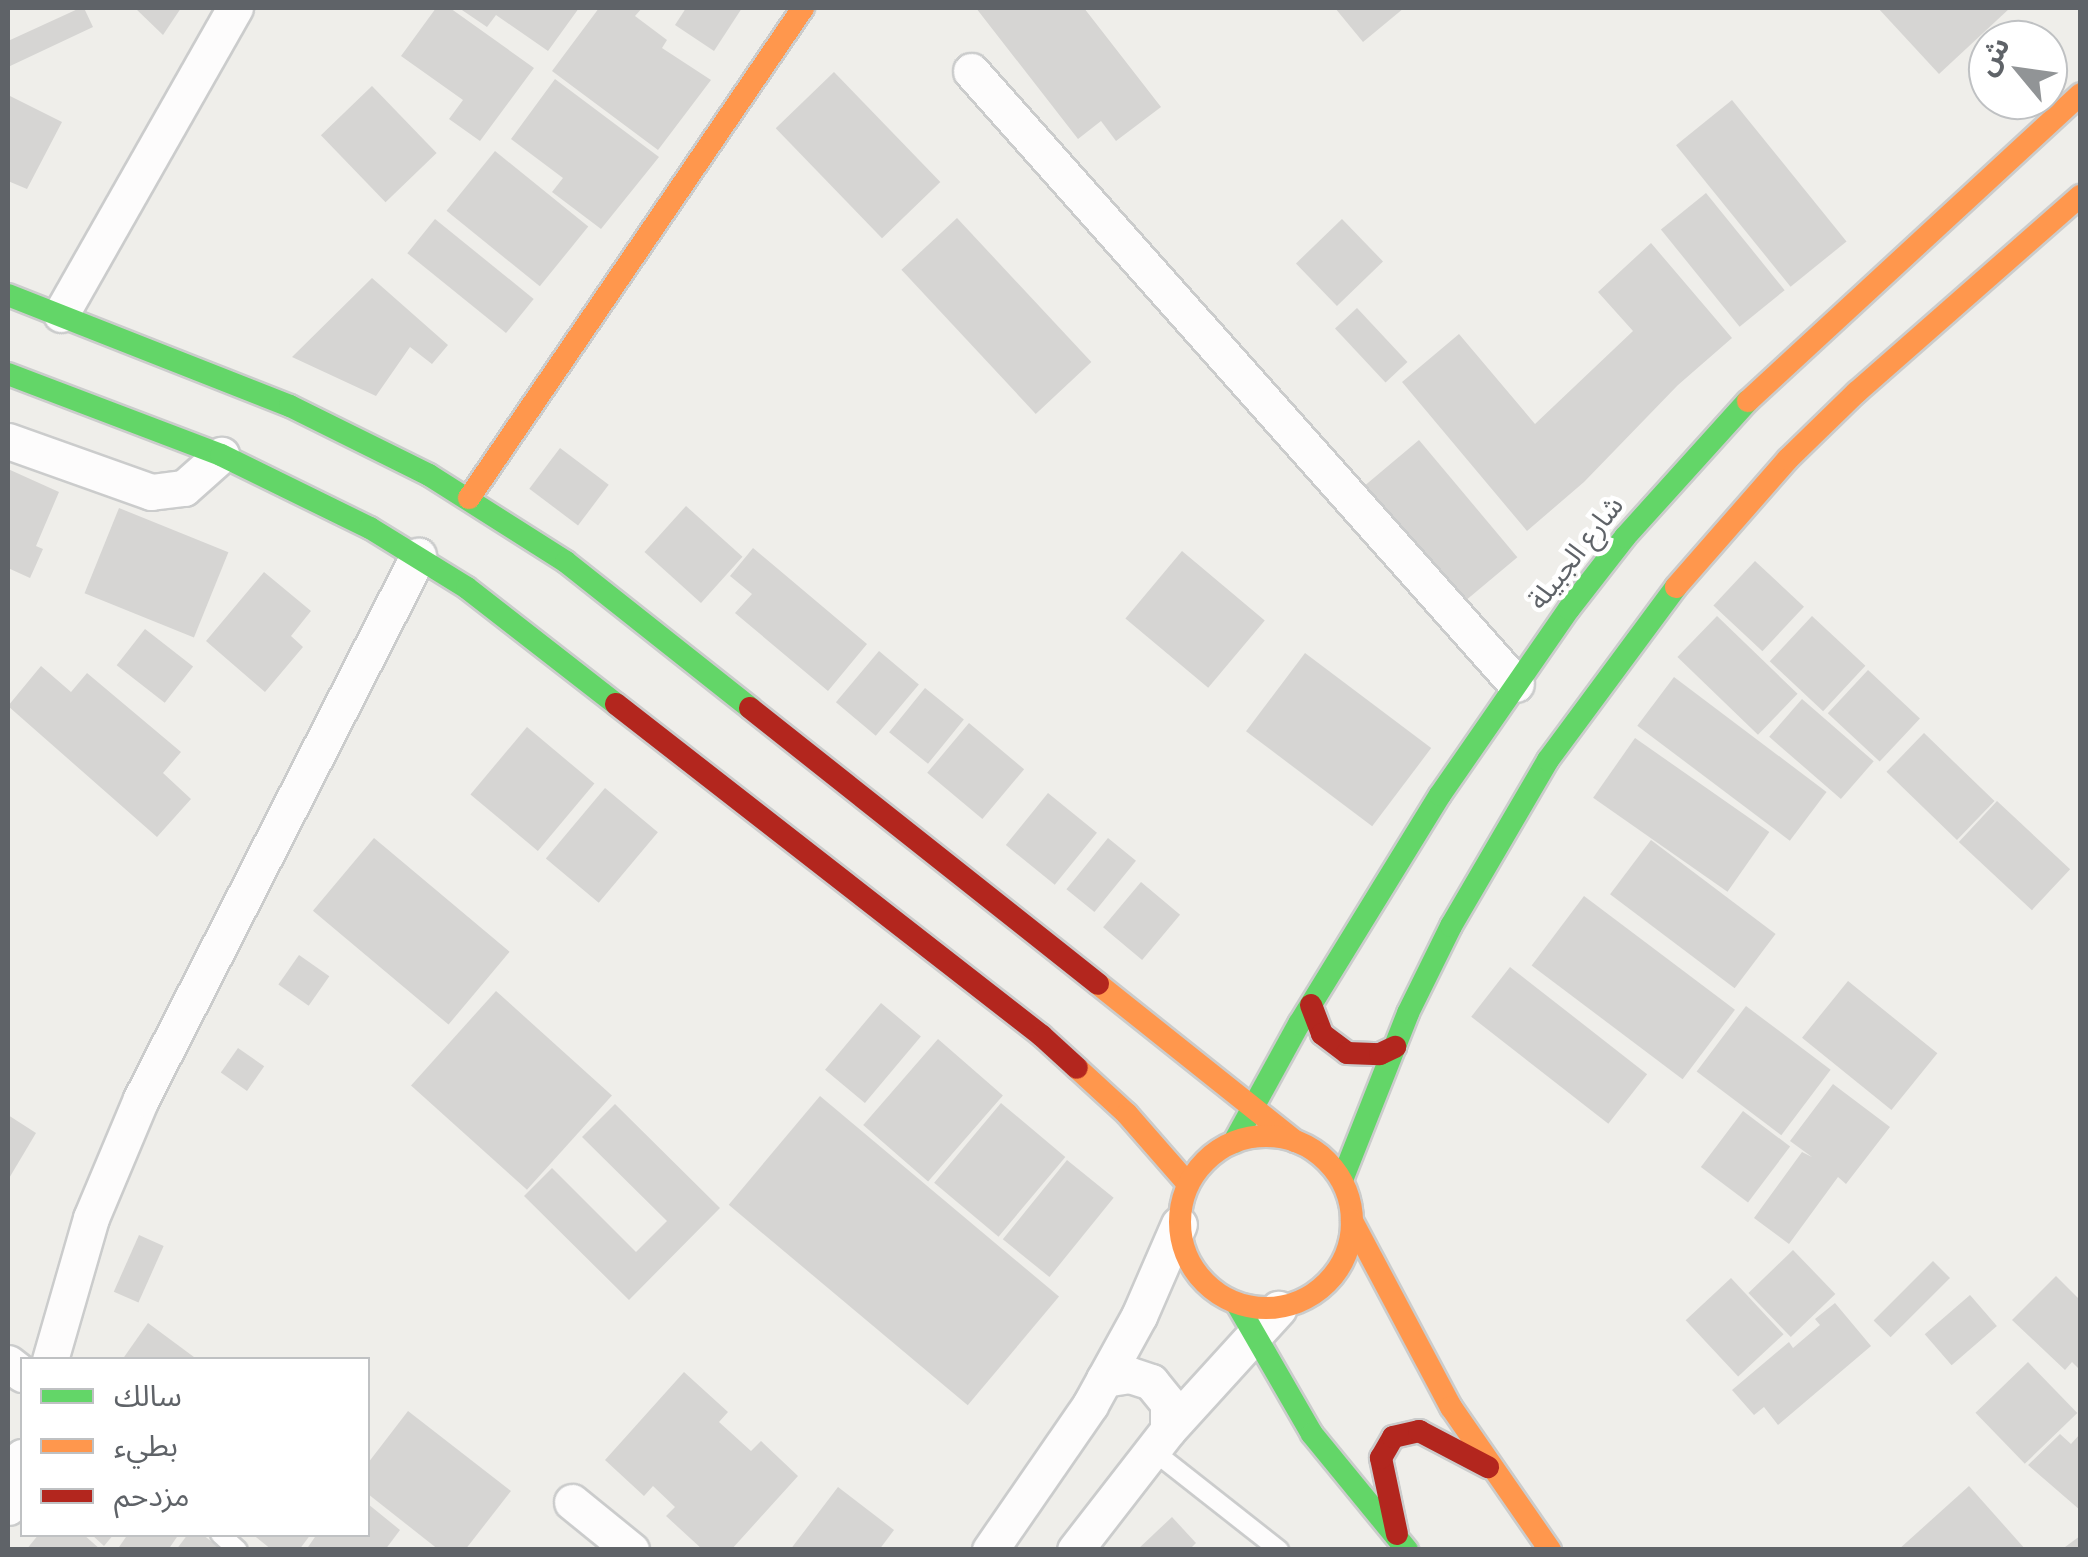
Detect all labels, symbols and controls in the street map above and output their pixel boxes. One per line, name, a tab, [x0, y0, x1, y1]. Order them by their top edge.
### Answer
north arrow	[1968, 20, 2068, 120]
text: ش	[1969, 31, 2017, 81]
street label: شارع الجبيلة	[1521, 490, 1631, 616]
legend	[20, 1357, 370, 1537]
text: سالك	[114, 1378, 182, 1413]
text: بطيء	[114, 1428, 178, 1463]
text: مزدحم	[114, 1478, 190, 1513]

